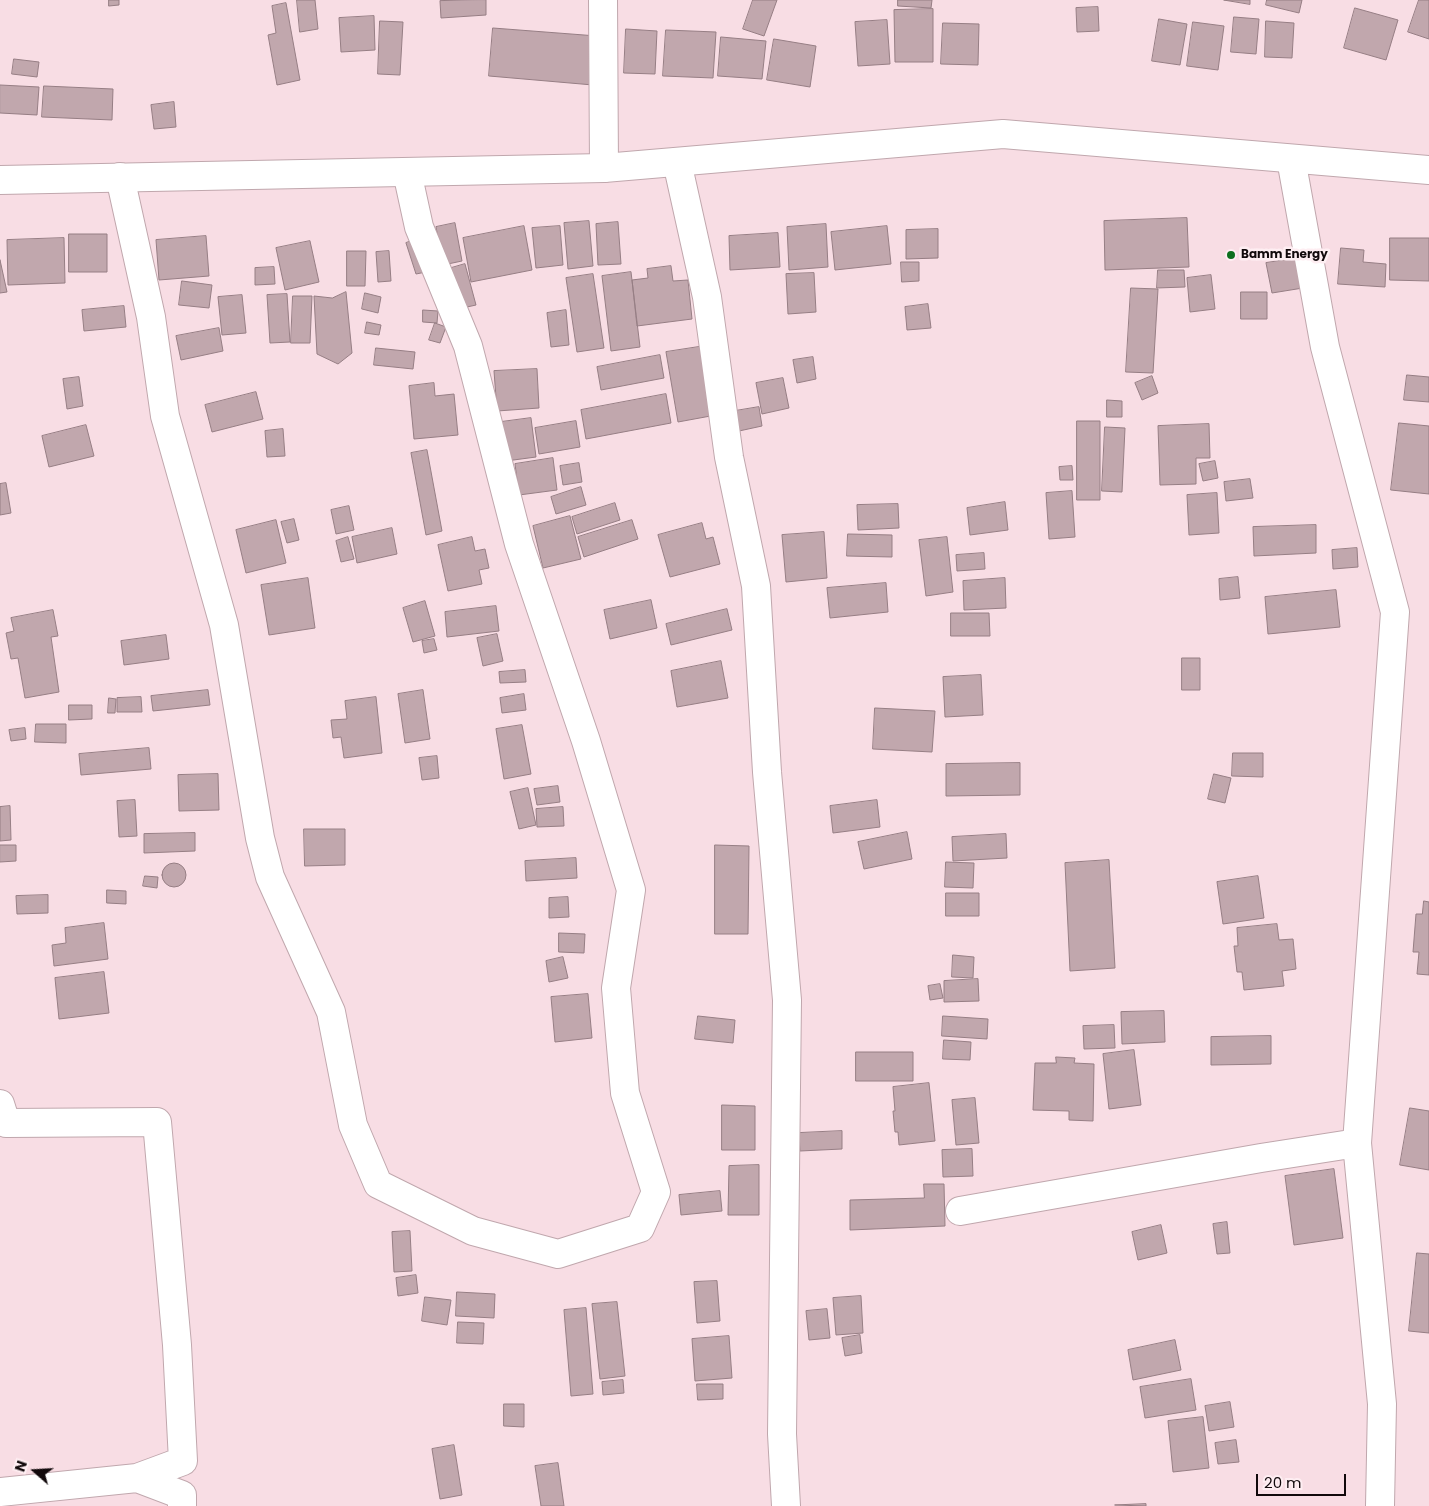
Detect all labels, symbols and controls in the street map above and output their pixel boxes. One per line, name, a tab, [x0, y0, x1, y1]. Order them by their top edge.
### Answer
place label: Bamm Energy	[1241, 248, 1328, 262]
marker: Bamm Energy	[1225, 249, 1237, 261]
north arrow	[10, 1446, 60, 1496]
text: N	[10, 1458, 32, 1474]
scale bar	[1259, 1464, 1349, 1496]
text: 20 m	[1264, 1472, 1302, 1493]

